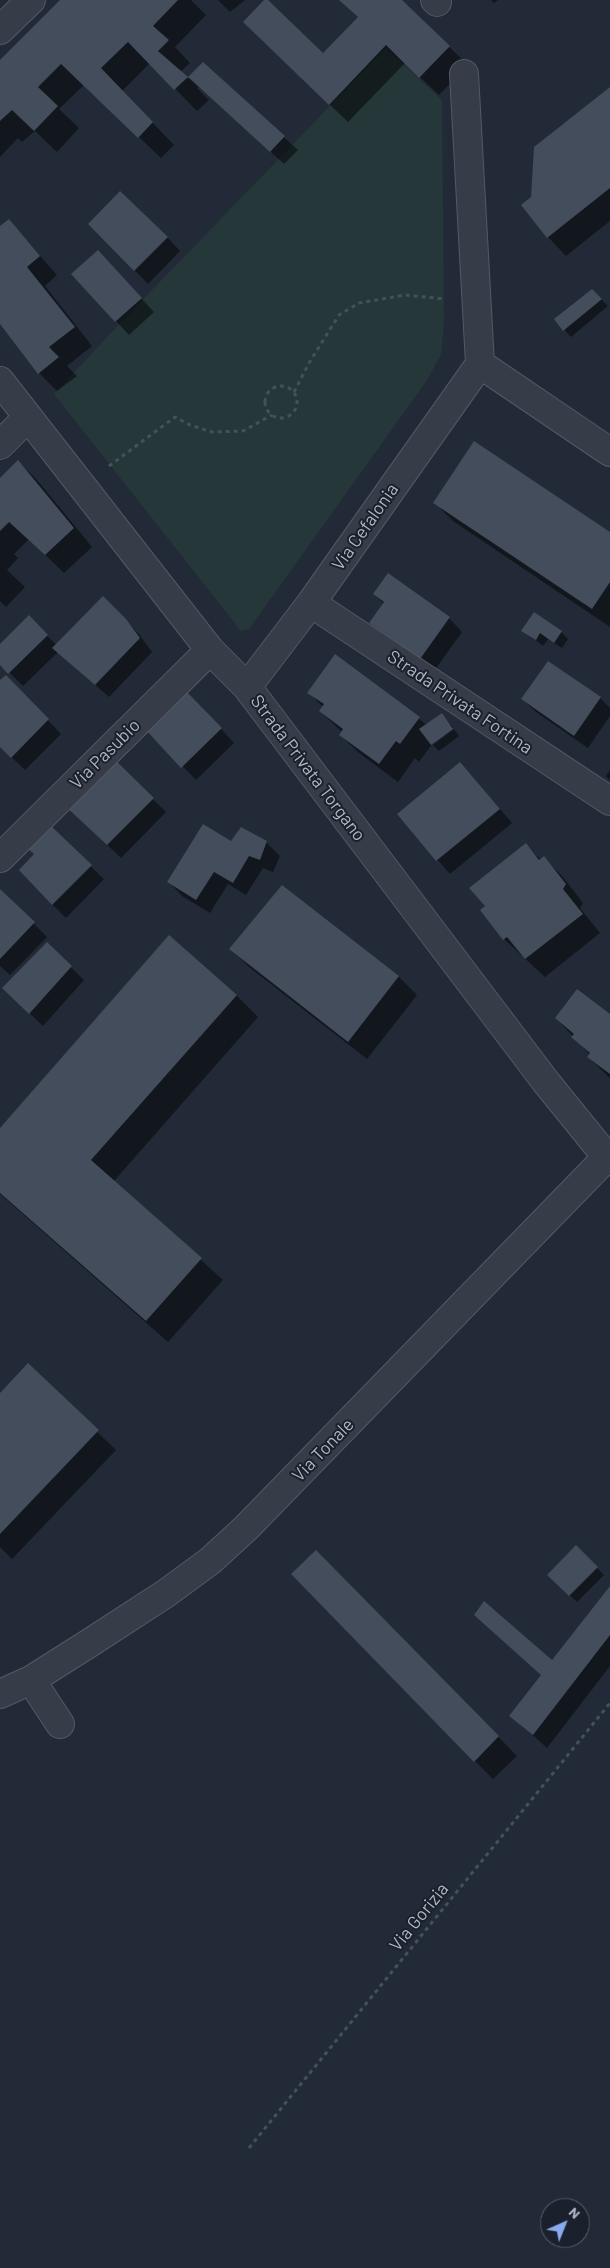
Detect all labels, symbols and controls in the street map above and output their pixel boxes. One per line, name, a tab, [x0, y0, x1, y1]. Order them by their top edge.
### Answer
street label: Via Cefalonia	[327, 479, 403, 575]
street label: Strada Privata Fortina	[383, 645, 537, 759]
street label: Strada Privata Torgano	[246, 691, 370, 845]
street label: Via Pasubio	[65, 714, 145, 794]
street label: Via Tonale	[288, 1414, 358, 1486]
street label: Via Gorizia	[385, 1878, 453, 1956]
north arrow	[540, 2198, 590, 2248]
text: N	[566, 2203, 584, 2222]

